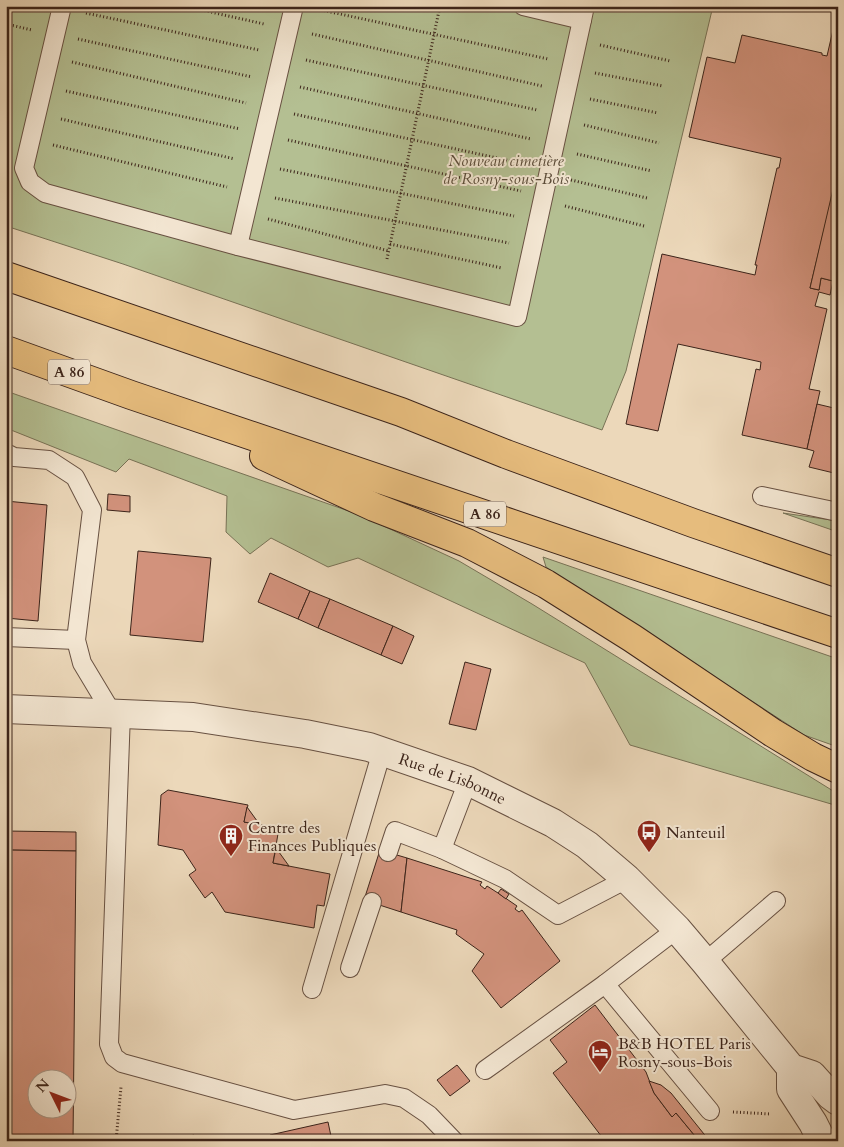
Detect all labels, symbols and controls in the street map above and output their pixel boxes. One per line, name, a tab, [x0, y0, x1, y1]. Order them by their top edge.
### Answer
park label: Nouveau cimetière de Rosny-sous-Bois	[443, 150, 570, 190]
road number: A 86	[48, 360, 90, 384]
road number: A 86	[464, 502, 506, 526]
street label: Rue de Lisbonne	[396, 748, 510, 810]
place label: Centre des Finances Publiques	[248, 817, 376, 857]
bus stop icon: Nanteuil	[636, 819, 662, 853]
place label: Nanteuil	[666, 822, 725, 844]
building icon: Centre des Finances Publiques	[218, 823, 244, 857]
place label: B&B HOTEL Paris Rosny-sous-Bois	[618, 1033, 751, 1073]
hotel icon: B&B HOTEL Paris Rosny-sous-Bois	[587, 1039, 613, 1073]
north arrow	[28, 1070, 78, 1120]
text: N	[32, 1075, 54, 1097]

